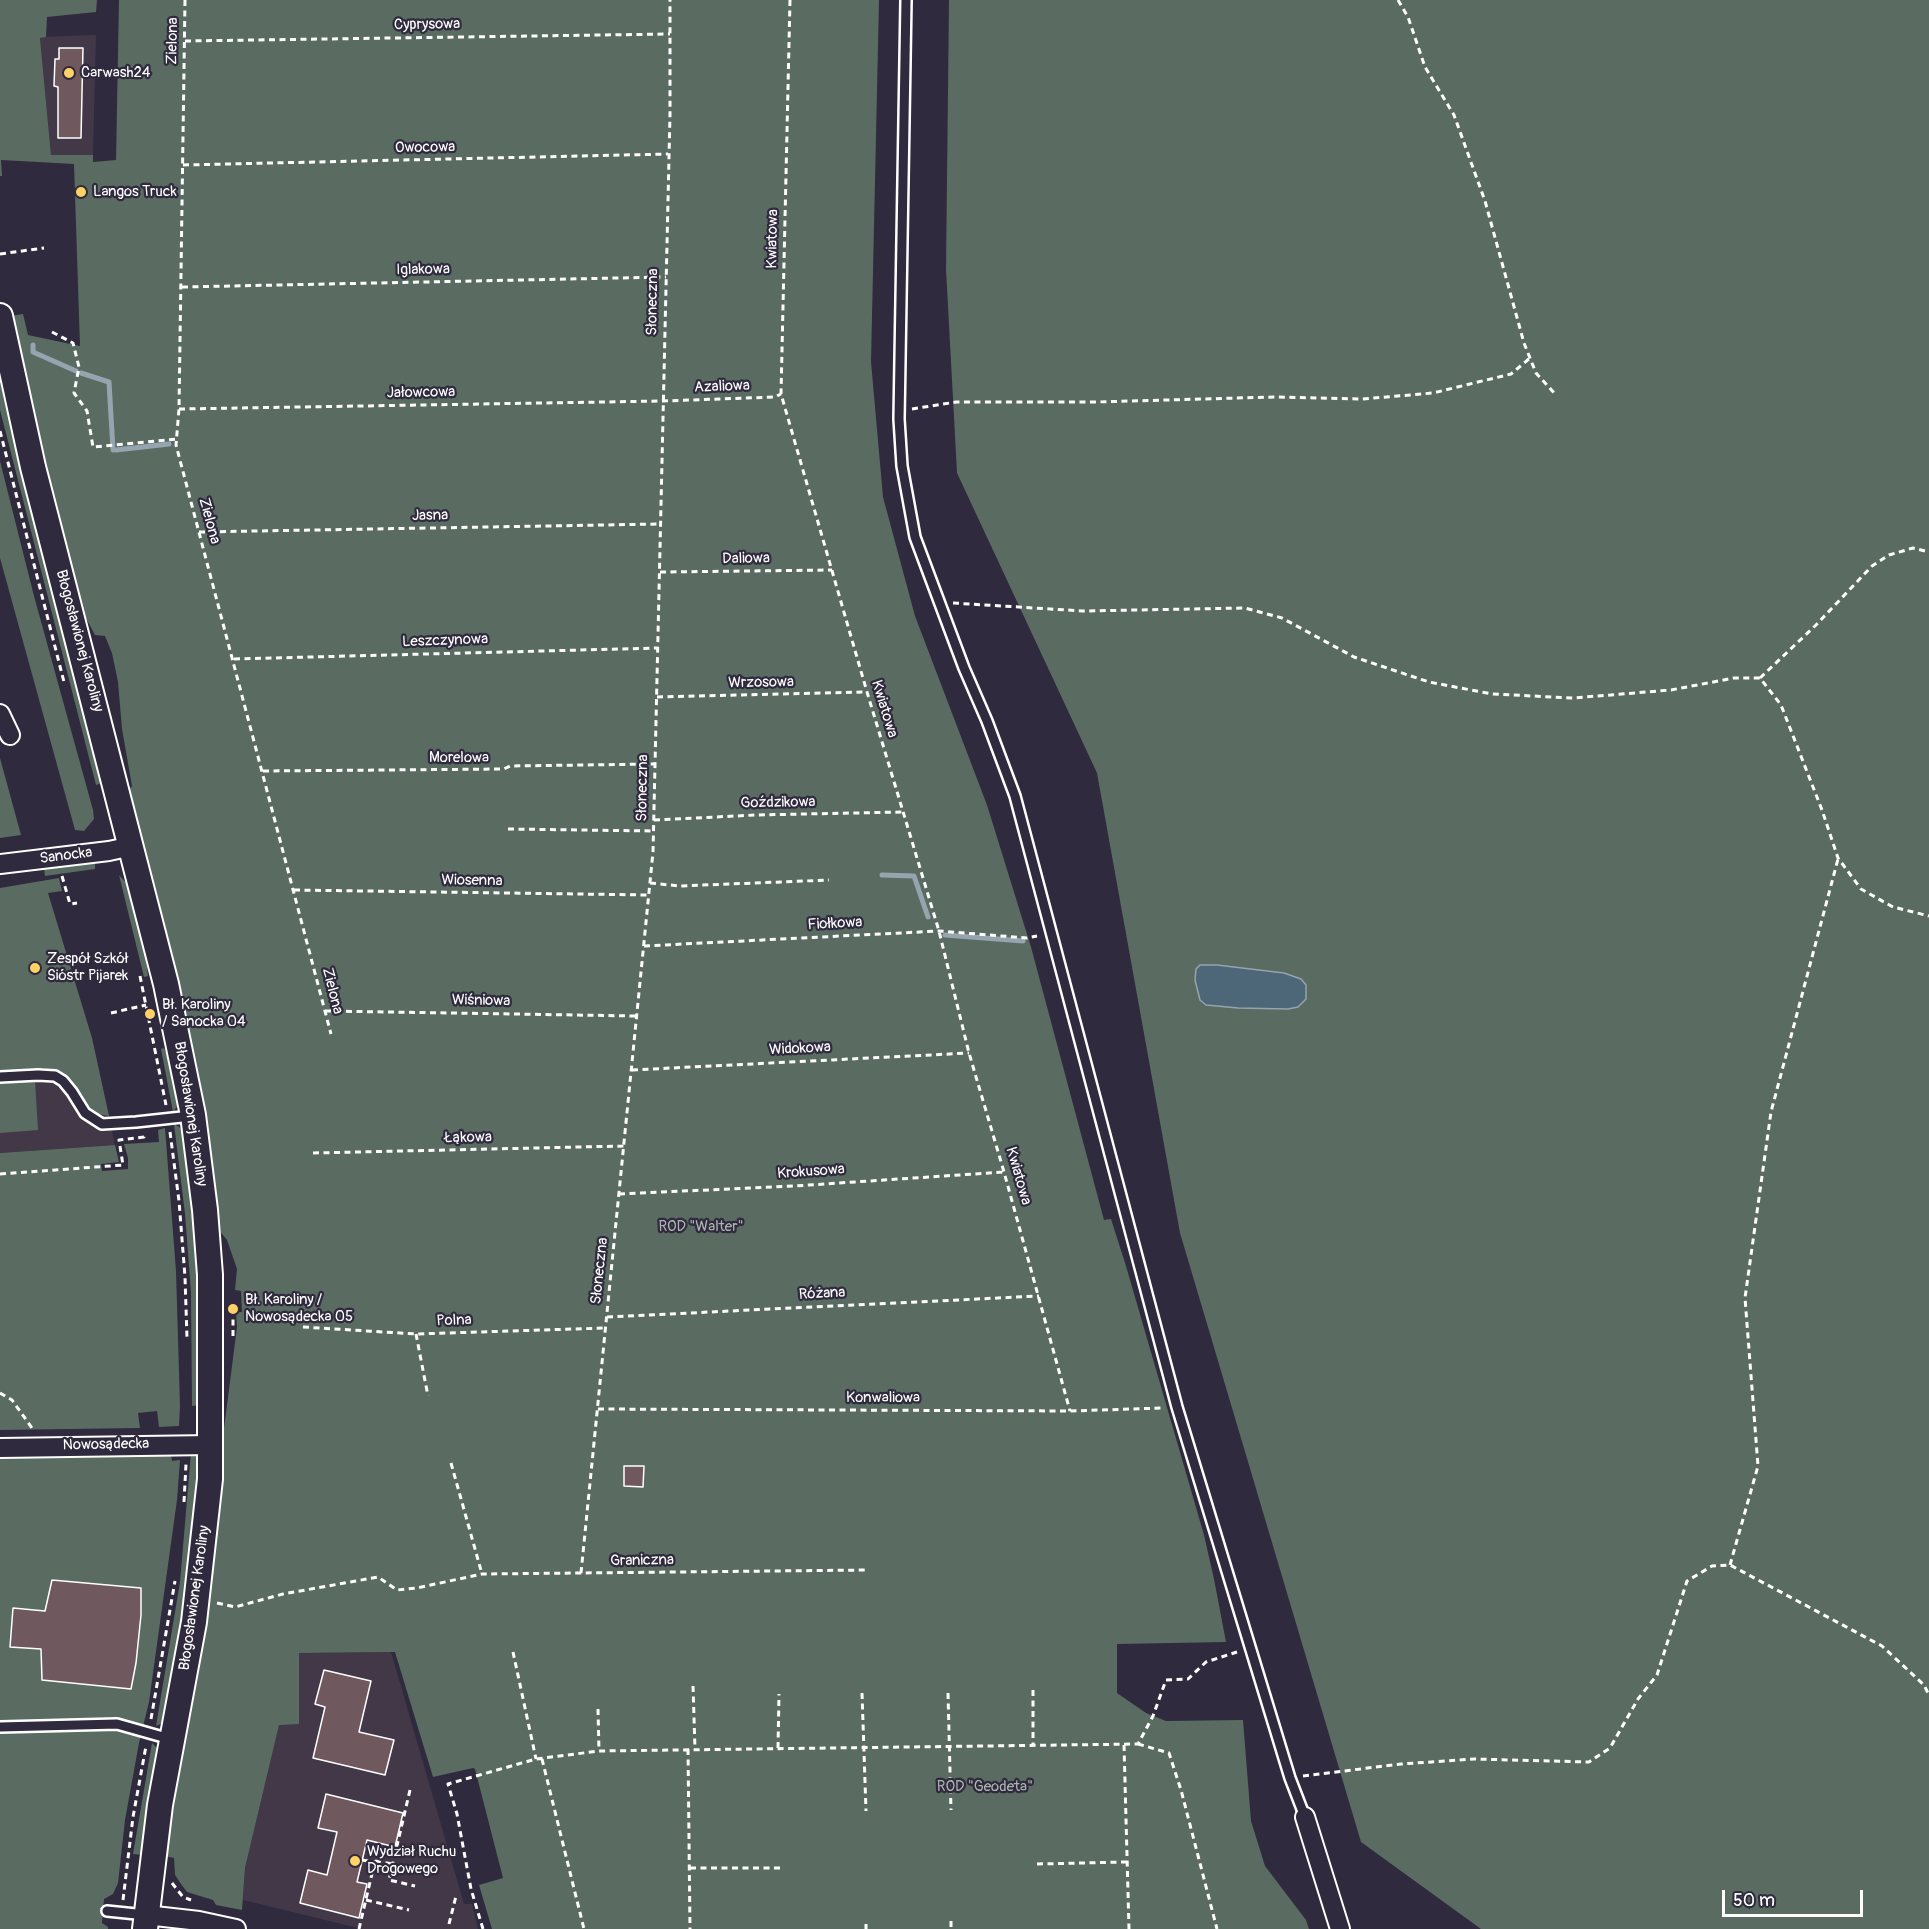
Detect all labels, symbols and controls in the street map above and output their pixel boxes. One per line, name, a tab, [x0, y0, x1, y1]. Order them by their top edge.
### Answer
street label: Cyprysowa	[394, 15, 460, 35]
street label: Zielona	[164, 17, 182, 65]
place label: Carwash24	[81, 64, 151, 82]
marker: Carwash24	[62, 66, 76, 80]
street label: Owocowa	[395, 138, 455, 158]
place label: Langos Truck	[93, 183, 177, 201]
marker: Langos Truck	[74, 185, 88, 199]
street label: Kwiatowa	[763, 209, 783, 269]
street label: Iglakowa	[396, 261, 450, 279]
street label: Słoneczna	[643, 268, 663, 336]
street label: Azaliowa	[694, 377, 750, 397]
street label: Jałowcowa	[387, 383, 455, 403]
street label: Zielona	[194, 496, 224, 546]
street label: Jasna	[412, 507, 448, 525]
street label: Daliowa	[722, 550, 770, 568]
street label: Błogosławionej Karoliny	[51, 568, 107, 714]
street label: Leszczynowa	[402, 631, 488, 651]
street label: Wrzosowa	[728, 673, 794, 693]
street label: Kwiatowa	[867, 678, 901, 740]
street label: Morelowa	[429, 749, 489, 767]
street label: Słoneczna	[633, 754, 653, 822]
street label: Goździkowa	[740, 793, 816, 813]
street label: Sanocka	[39, 844, 93, 868]
street label: Wiosenna	[441, 871, 503, 891]
street label: Fiołkowa	[807, 914, 863, 934]
place label: Zespół Szkół Sióstr Pijarek	[47, 950, 128, 985]
marker: Zespół Szkół Sióstr Pijarek	[28, 961, 42, 975]
street label: Zielona	[318, 966, 346, 1016]
street label: Wiśniowa	[452, 991, 510, 1011]
place label: Bł. Karoliny / Sanocka 04	[162, 996, 246, 1031]
marker: Bł. Karoliny / Sanocka 04	[143, 1007, 157, 1021]
street label: Widokowa	[769, 1038, 831, 1060]
street label: Błogosławionej Karoliny	[170, 1040, 210, 1188]
street label: Łąkowa	[444, 1129, 492, 1147]
street label: Kwiatowa	[1001, 1145, 1035, 1207]
street label: Krokusowa	[777, 1161, 845, 1183]
park label: ROD "Walter"	[658, 1218, 744, 1236]
street label: Słoneczna	[588, 1237, 612, 1305]
street label: Różana	[798, 1284, 846, 1304]
place label: Bł. Karoliny / Nowosądecka 05	[245, 1291, 353, 1326]
marker: Bł. Karoliny / Nowosądecka 05	[226, 1302, 240, 1316]
street label: Polna	[436, 1311, 472, 1331]
street label: Konwaliowa	[846, 1389, 920, 1407]
street label: Nowosądecka	[63, 1435, 149, 1455]
street label: Błogosławionej Karoliny	[176, 1524, 214, 1672]
street label: Graniczna	[610, 1551, 674, 1571]
park label: ROD "Geodeta"	[937, 1778, 1033, 1796]
place label: Wydział Ruchu Drogowego	[367, 1843, 456, 1878]
marker: Wydział Ruchu Drogowego	[348, 1854, 362, 1868]
scale bar	[1725, 1878, 1866, 1916]
text: 50 m	[1733, 1889, 1775, 1912]

